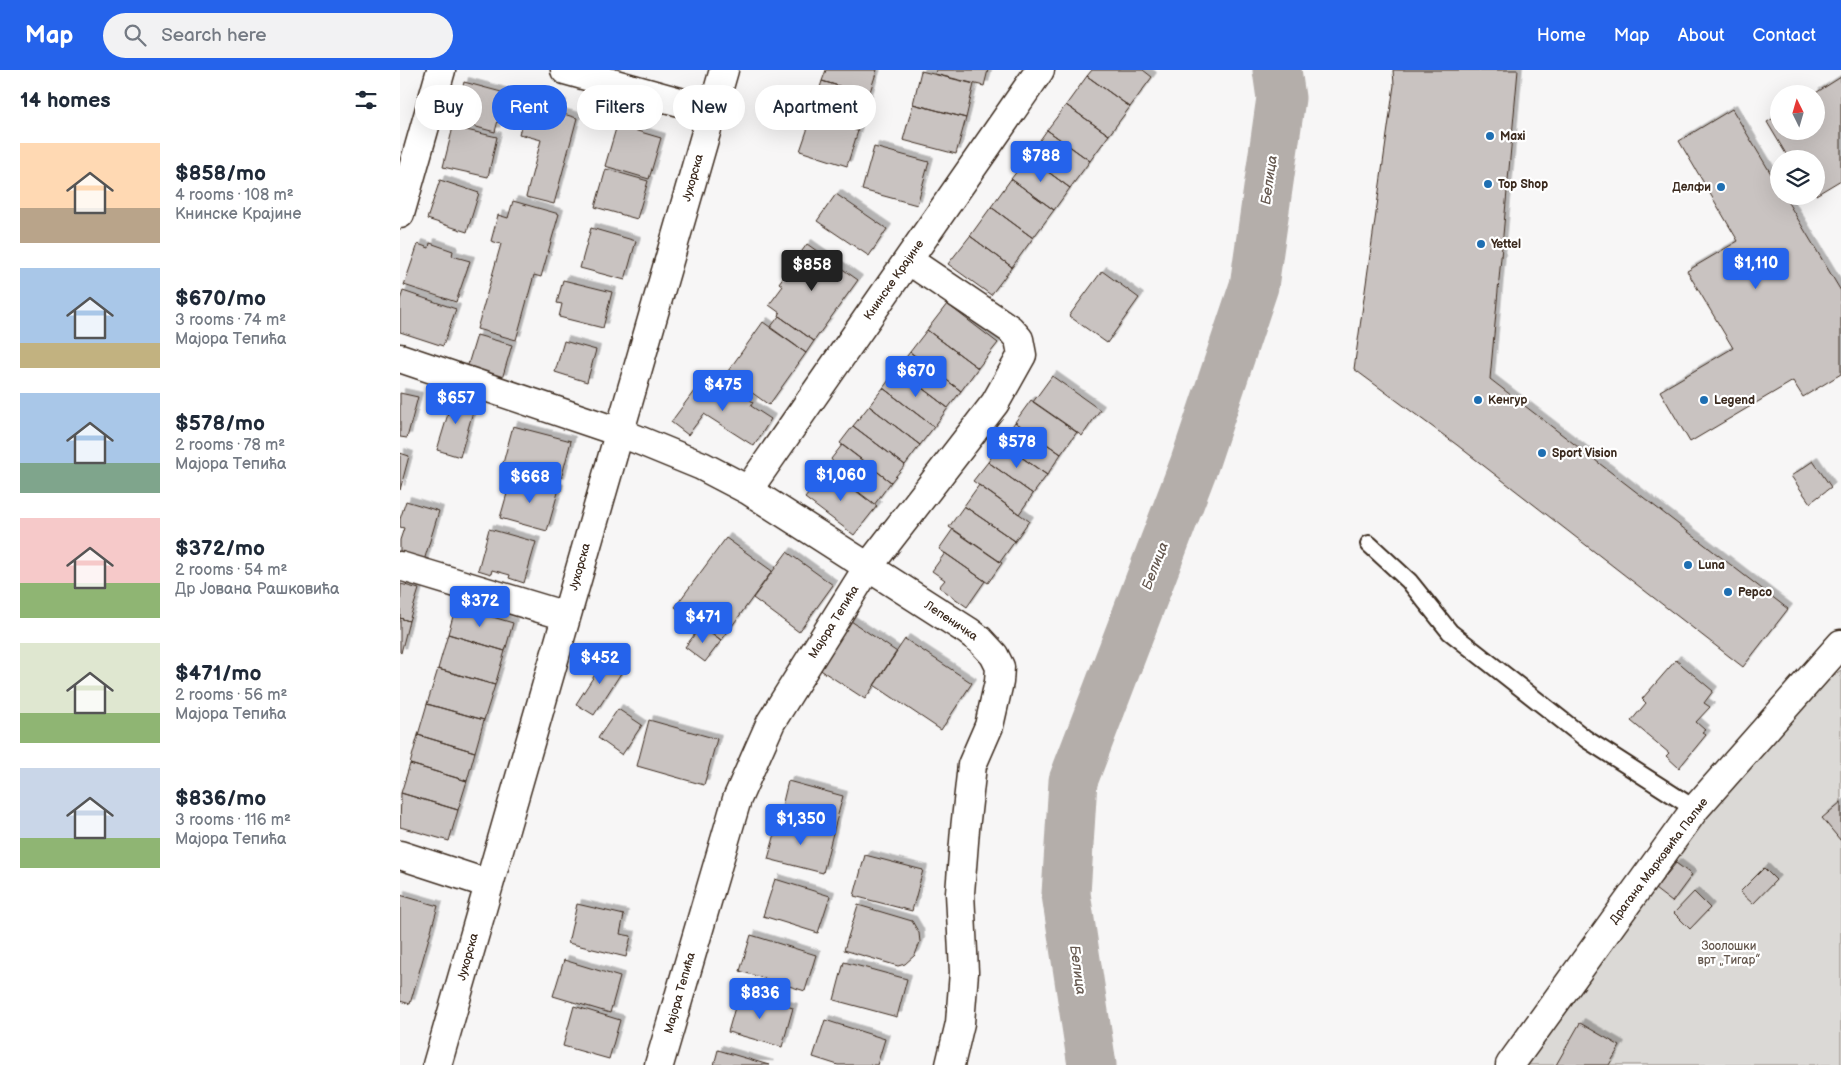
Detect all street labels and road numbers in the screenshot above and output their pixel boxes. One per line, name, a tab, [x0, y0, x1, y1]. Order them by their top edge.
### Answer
street label: Јухорска	[679, 153, 707, 203]
street label: Книнске Крајине	[861, 237, 927, 323]
street label: Јухорска	[566, 542, 594, 592]
street label: Мајора Тепића	[805, 583, 863, 661]
street label: Лепеничка	[921, 597, 980, 644]
street label: Драгана Марковића Палме	[1607, 795, 1712, 927]
street label: Јухорска	[454, 932, 482, 982]
street label: Мајора Тепића	[661, 951, 699, 1035]

